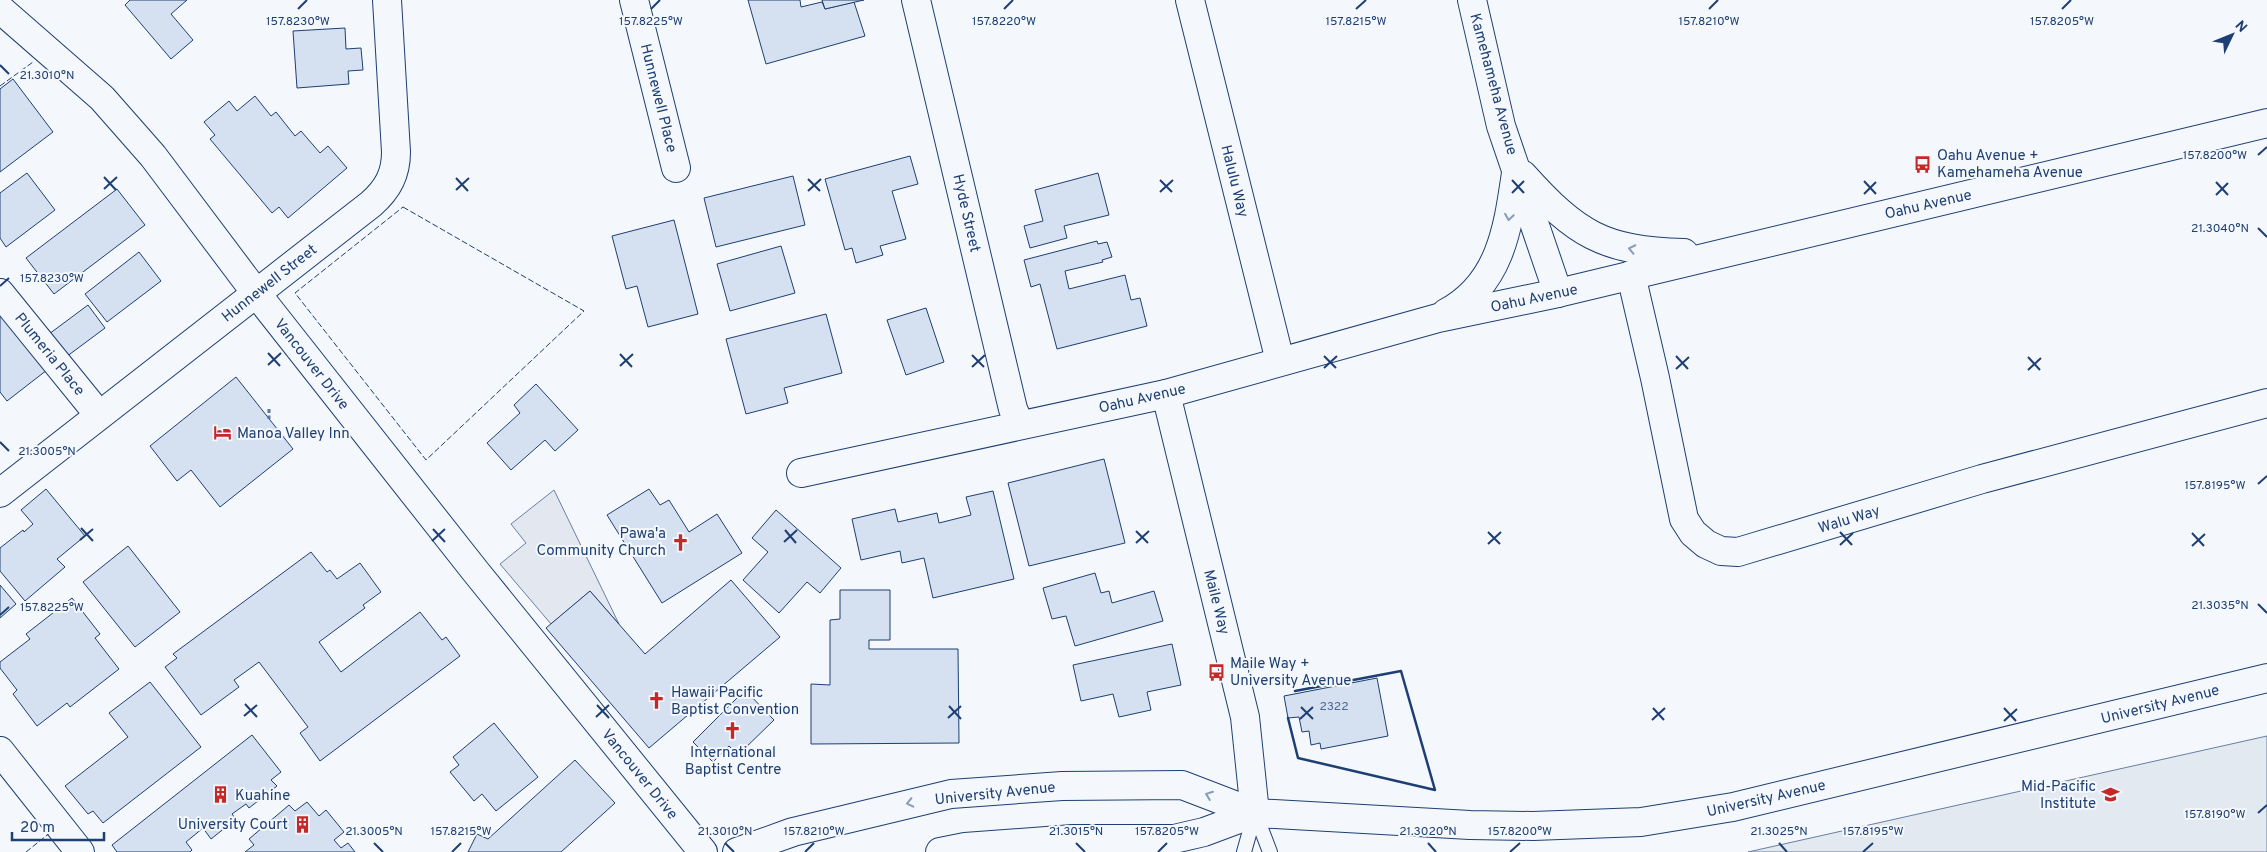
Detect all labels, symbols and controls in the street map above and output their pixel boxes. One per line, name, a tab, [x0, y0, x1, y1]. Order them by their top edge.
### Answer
north arrow	[2207, 10, 2257, 60]
street label: Kamehameha Avenue	[1465, 11, 1521, 157]
text: 157.8230°W	[266, 14, 330, 30]
text: 157.8225°W	[619, 14, 683, 30]
text: 157.8220°W	[972, 14, 1036, 30]
text: 157.8215°W	[1326, 14, 1386, 30]
text: 157.8210°W	[1678, 14, 1740, 30]
text: 157.8205°W	[2030, 14, 2094, 30]
text: N	[2231, 18, 2250, 37]
street label: Hunnewell Place	[635, 42, 680, 155]
text: 21.3010°N	[20, 68, 74, 84]
street label: Halulu Way	[1215, 143, 1252, 220]
place label: Oahu Avenue + Kamehameha Avenue	[1937, 147, 2083, 183]
text: 157.8200°W	[2183, 148, 2247, 164]
bus stop icon: Oahu Avenue + Kamehameha Avenue	[1913, 154, 1933, 174]
street label: Hyde Street	[947, 172, 984, 254]
street label: Oahu Avenue	[1883, 186, 1974, 225]
one-way arrow	[1505, 212, 1515, 221]
text: 21.3040°N	[2191, 221, 2249, 237]
street label: Hunnewell Street	[219, 241, 321, 327]
one-way arrow	[1627, 244, 1636, 255]
text: 157.8230°W	[20, 271, 84, 287]
street label: Oahu Avenue	[1489, 281, 1580, 318]
street label: Plumeria Place	[10, 310, 88, 400]
street label: Vancouver Drive	[269, 315, 352, 414]
street label: Oahu Avenue	[1097, 380, 1188, 419]
hotel icon: Manoa Valley Inn	[213, 423, 233, 443]
place label: Manoa Valley Inn	[237, 425, 350, 444]
text: 21.3005°N	[18, 444, 76, 460]
text: 157.8195°W	[2185, 478, 2245, 494]
street label: Walu Way	[1816, 502, 1883, 539]
place label: Pawa'a Community Church	[537, 525, 666, 561]
church icon: Pawa'a Community Church	[670, 532, 690, 552]
street label: Maile Way	[1198, 568, 1233, 637]
text: 21.3035°N	[2191, 598, 2249, 614]
text: 157.8225°W	[20, 600, 84, 616]
place label: Maile Way + University Avenue	[1230, 655, 1351, 691]
bus stop icon: Maile Way + University Avenue	[1206, 662, 1226, 682]
street label: University Avenue	[2099, 682, 2222, 729]
place label: Hawaii Pacific Baptist Convention	[671, 684, 799, 720]
church icon: Hawaii Pacific Baptist Convention	[647, 691, 667, 711]
house number: 2322	[1319, 699, 1349, 715]
church icon: International Baptist Centre	[723, 721, 743, 741]
street label: Vancouver Drive	[597, 726, 681, 824]
place label: International Baptist Centre	[685, 744, 781, 780]
street label: University Avenue	[1705, 777, 1828, 822]
place label: Mid-Pacific Institute	[2021, 778, 2096, 814]
street label: University Avenue	[934, 779, 1056, 810]
building icon: Kuahine	[211, 785, 231, 805]
school or university icon: Mid-Pacific Institute	[2100, 785, 2120, 805]
place label: Kuahine	[235, 787, 290, 806]
one-way arrow	[1206, 791, 1214, 801]
one-way arrow	[905, 797, 914, 808]
text: 157.8190°W	[2184, 807, 2246, 823]
scale bar	[12, 810, 105, 842]
building icon: University Court	[292, 814, 312, 834]
place label: University Court	[178, 816, 288, 835]
text: 20 m	[20, 819, 55, 838]
text: 21.3005°N	[345, 824, 403, 840]
text: 157.8215°W	[431, 824, 491, 840]
text: 21.3010°N	[698, 824, 752, 840]
text: 157.8210°W	[783, 824, 845, 840]
text: 21.3015°N	[1049, 824, 1103, 840]
text: 157.8205°W	[1135, 824, 1199, 840]
text: 21.3020°N	[1399, 824, 1457, 840]
text: 157.8200°W	[1488, 824, 1552, 840]
text: 21.3025°N	[1750, 824, 1808, 840]
text: 157.8195°W	[1843, 824, 1903, 840]

